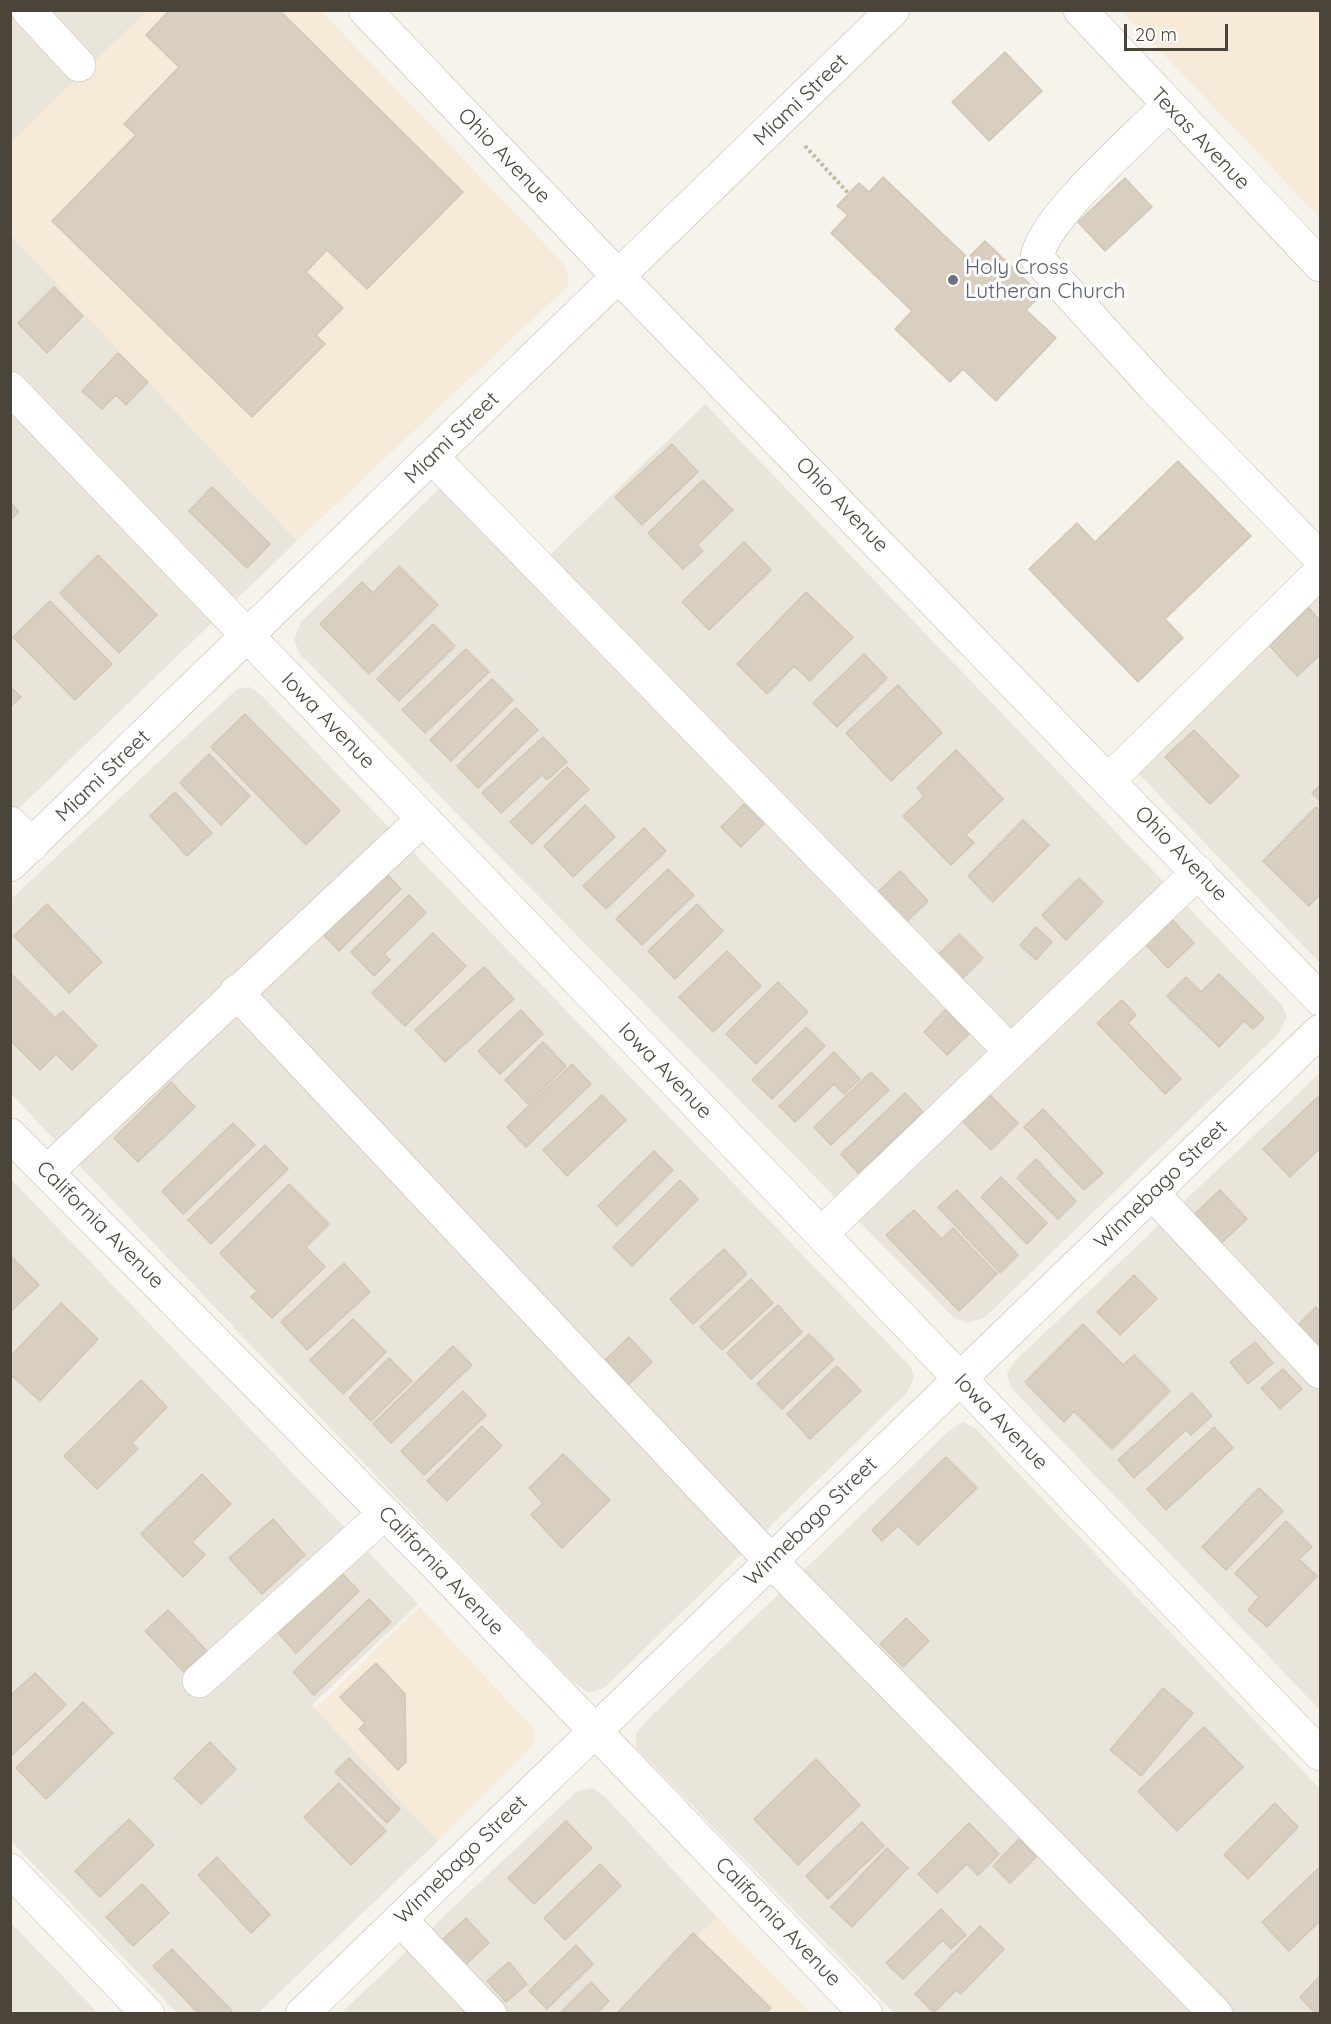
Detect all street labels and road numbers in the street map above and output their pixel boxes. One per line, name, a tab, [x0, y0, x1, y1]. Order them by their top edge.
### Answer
street label: Miami Street	[749, 49, 853, 151]
street label: Texas Avenue	[1145, 83, 1255, 195]
street label: Ohio Avenue	[452, 103, 556, 209]
street label: Miami Street	[400, 387, 504, 489]
street label: Ohio Avenue	[790, 452, 894, 558]
street label: Iowa Avenue	[276, 668, 380, 774]
street label: Miami Street	[51, 725, 155, 827]
street label: Ohio Avenue	[1129, 801, 1233, 907]
street label: Iowa Avenue	[613, 1018, 717, 1124]
street label: Winnebago Street	[1089, 1115, 1233, 1255]
street label: California Avenue	[31, 1156, 169, 1294]
street label: Iowa Avenue	[949, 1369, 1053, 1475]
street label: Winnebago Street	[739, 1452, 883, 1592]
street label: California Avenue	[373, 1501, 509, 1641]
street label: Winnebago Street	[389, 1790, 533, 1930]
street label: California Avenue	[710, 1852, 846, 1992]

